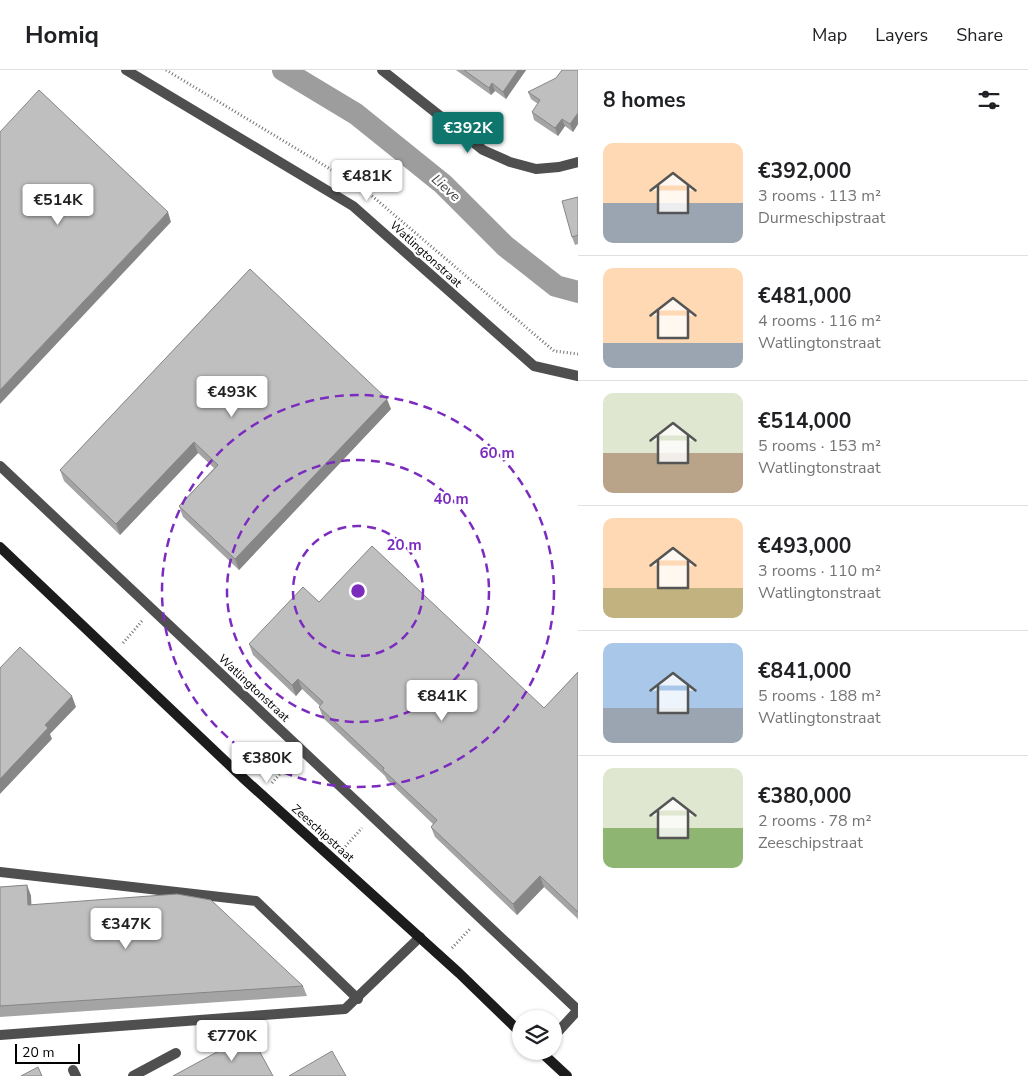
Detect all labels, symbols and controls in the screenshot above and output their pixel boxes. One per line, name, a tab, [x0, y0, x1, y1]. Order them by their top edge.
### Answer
text: Homiq	[25, 19, 99, 51]
text: Map	[812, 23, 847, 47]
text: Layers	[875, 23, 928, 47]
text: Share	[956, 23, 1003, 47]
text: 8 homes	[603, 86, 686, 114]
icon: filters	[975, 86, 1003, 114]
pin: €392K	[433, 112, 503, 154]
text: €392K	[443, 117, 493, 139]
text: €392,000	[758, 157, 851, 185]
pin: €481K	[332, 160, 402, 202]
icon: home	[643, 163, 703, 223]
text: €481K	[342, 165, 392, 187]
water label: Lieve	[427, 170, 465, 206]
pin: €514K	[23, 184, 93, 226]
text: 3 rooms · 113 m²	[758, 185, 881, 207]
text: €514K	[33, 189, 83, 211]
text: Durmeschipstraat	[758, 207, 885, 229]
street label: Watlingtonstraat	[386, 217, 466, 291]
text: €481,000	[758, 282, 851, 310]
icon: home	[643, 288, 703, 348]
text: 4 rooms · 116 m²	[758, 310, 881, 332]
text: Watlingtonstraat	[758, 332, 881, 354]
pin: €493K	[197, 376, 267, 418]
text: €493K	[207, 381, 257, 403]
text: €514,000	[758, 407, 851, 435]
icon: home	[643, 413, 703, 473]
text: 5 rooms · 153 m²	[758, 435, 881, 457]
text: 60 m	[479, 443, 515, 463]
text: Watlingtonstraat	[758, 457, 881, 479]
text: 40 m	[433, 489, 469, 509]
text: €493,000	[758, 532, 851, 560]
text: 20 m	[386, 535, 422, 555]
icon: home	[643, 538, 703, 598]
text: 3 rooms · 110 m²	[758, 560, 881, 582]
centre of rings	[349, 582, 367, 600]
text: Watlingtonstraat	[758, 582, 881, 604]
street label: Watlingtonstraat	[215, 651, 294, 726]
text: €841,000	[758, 657, 851, 685]
icon: home	[643, 663, 703, 723]
pin: €841K	[407, 680, 477, 722]
text: €841K	[417, 685, 467, 707]
text: 5 rooms · 188 m²	[758, 685, 881, 707]
text: Watlingtonstraat	[758, 707, 881, 729]
pin: €380K	[232, 742, 302, 784]
text: €380K	[242, 747, 292, 769]
text: €380,000	[758, 782, 851, 810]
icon: home	[643, 788, 703, 848]
street label: Zeeschipstraat	[288, 801, 358, 866]
text: 2 rooms · 78 m²	[758, 810, 871, 832]
text: Zeeschipstraat	[758, 832, 863, 854]
pin: €347K	[91, 908, 161, 950]
text: €347K	[101, 913, 151, 935]
map controls	[512, 1010, 562, 1060]
button: layers	[512, 1010, 562, 1060]
pin: €770K	[197, 1020, 267, 1062]
text: €770K	[207, 1025, 257, 1047]
scale bar	[15, 1041, 80, 1064]
text: 20 m	[22, 1043, 54, 1062]

